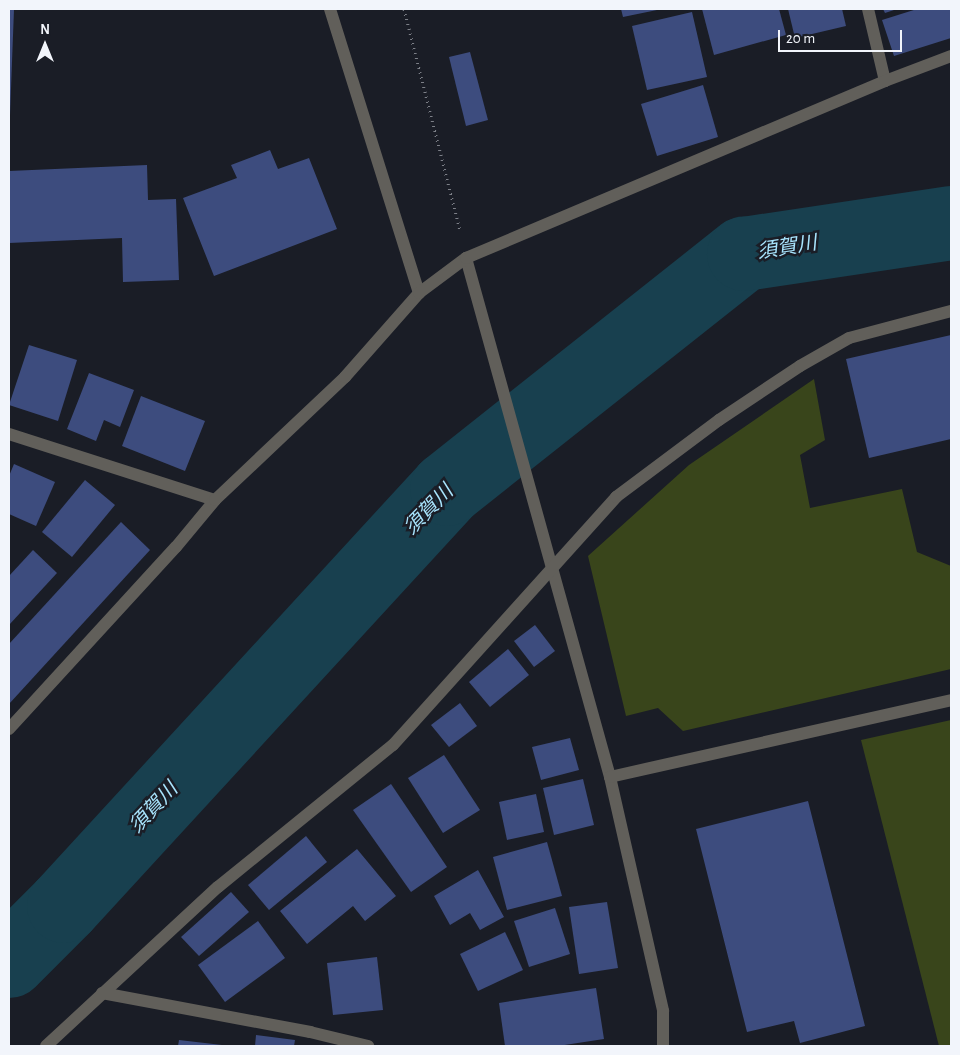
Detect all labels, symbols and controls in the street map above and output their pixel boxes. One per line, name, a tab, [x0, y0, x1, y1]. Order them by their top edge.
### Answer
north arrow	[20, 20, 70, 70]
scale bar	[780, 20, 904, 52]
text: N	[40, 23, 50, 37]
text: 20 m	[786, 31, 815, 46]
water label: 須賀川	[755, 231, 819, 265]
water label: 須賀川	[400, 480, 458, 540]
water label: 須賀川	[125, 778, 183, 838]

